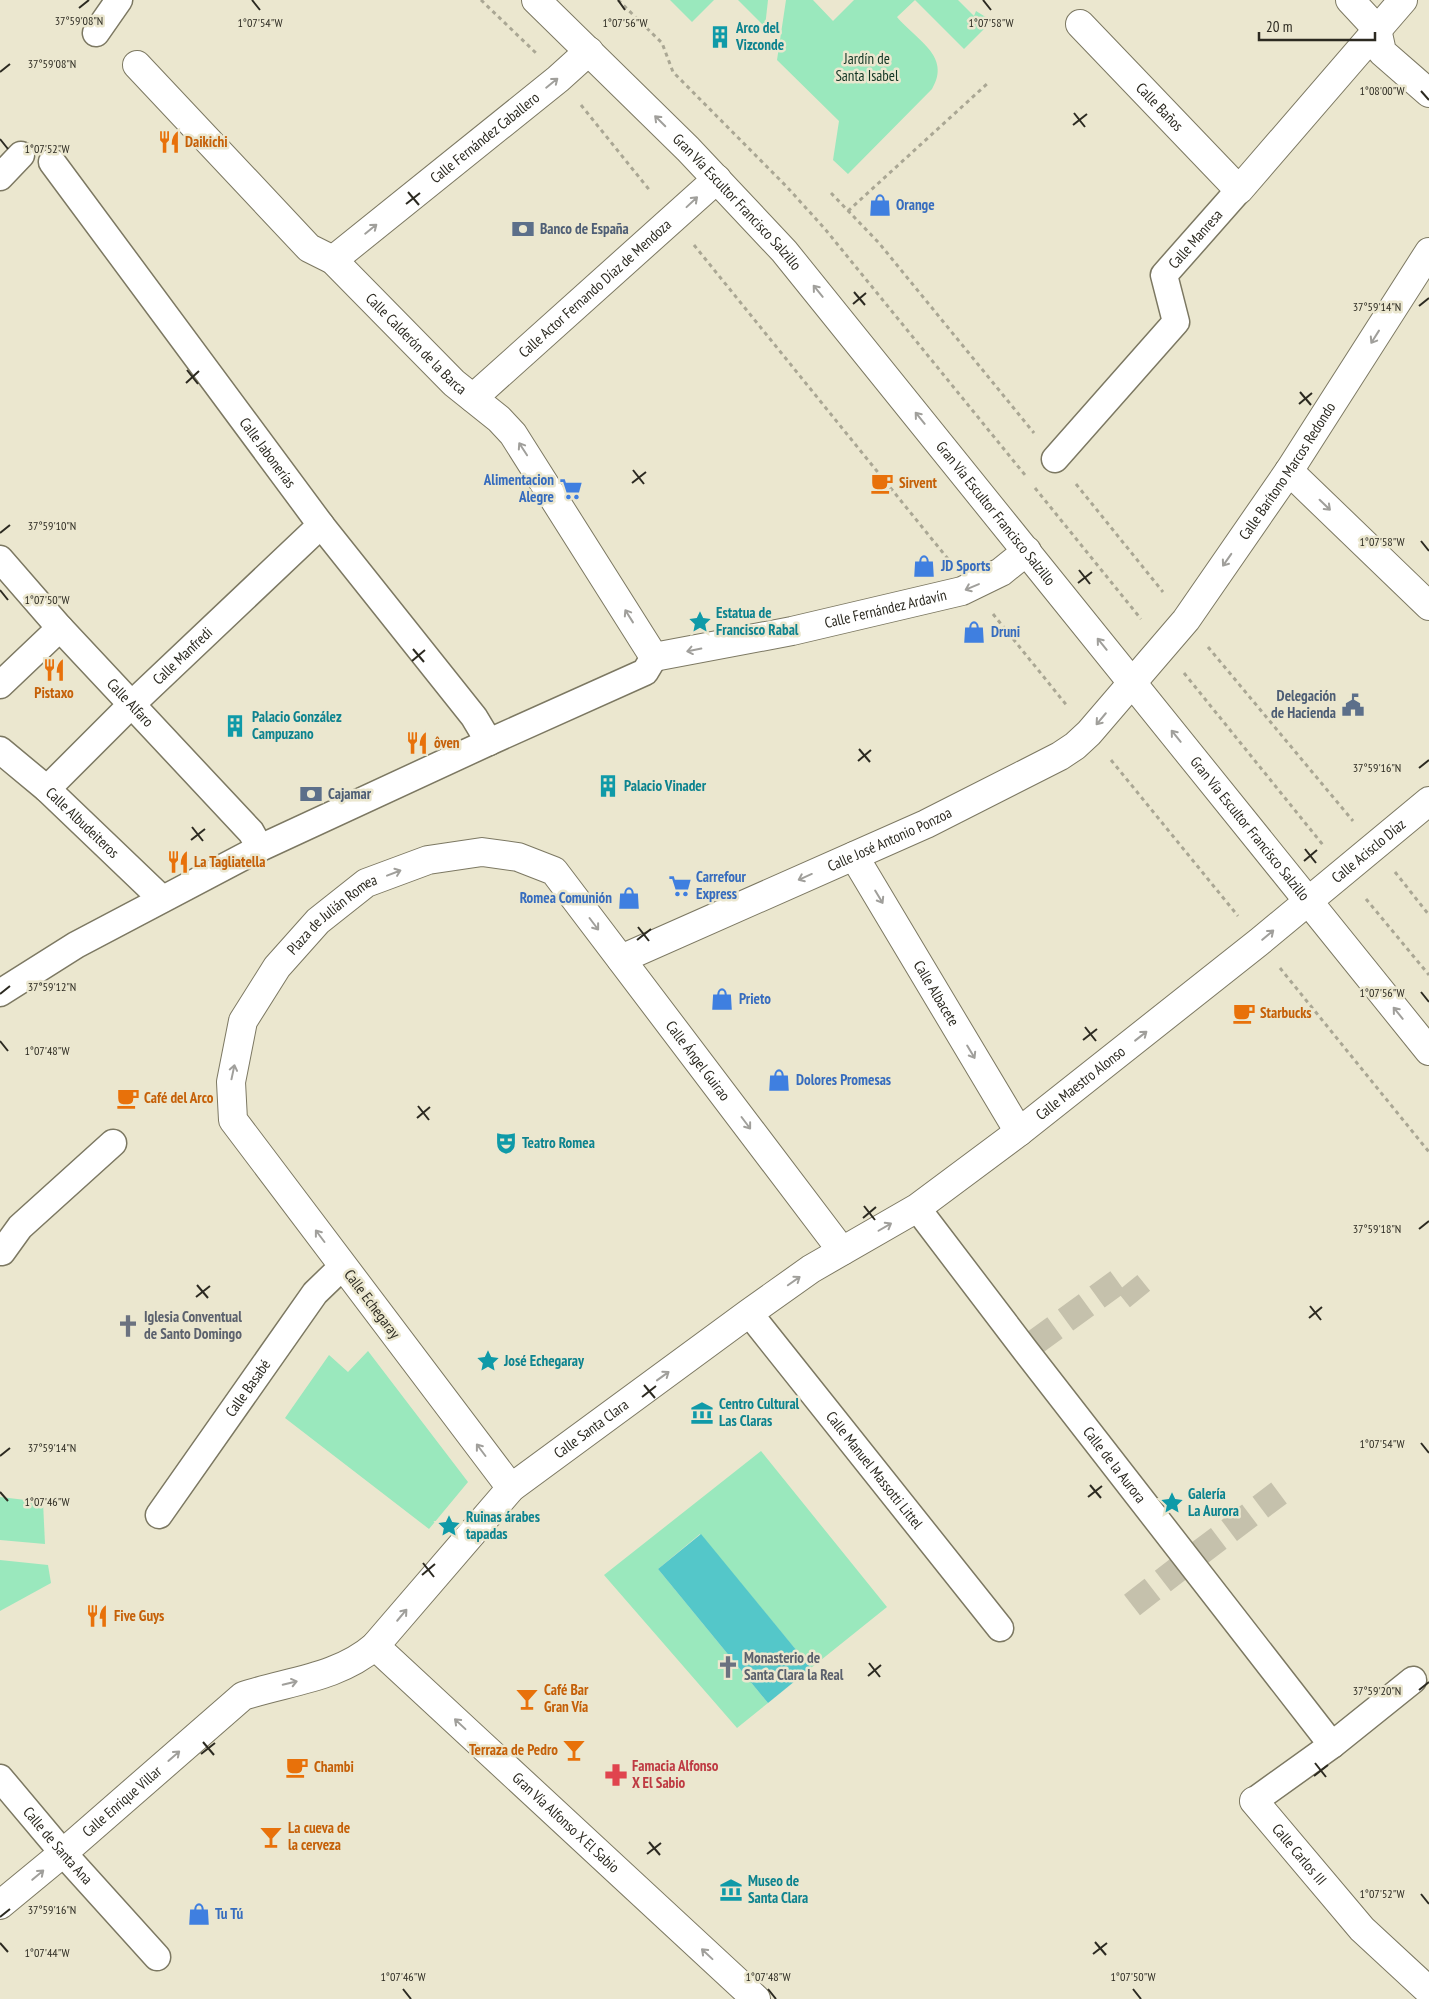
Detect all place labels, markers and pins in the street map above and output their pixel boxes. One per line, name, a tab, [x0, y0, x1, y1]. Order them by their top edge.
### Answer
place label: Arco del Vizconde	[735, 18, 784, 54]
building icon: Arco del Vizconde	[707, 24, 733, 50]
restaurant icon: Daikichi	[156, 129, 182, 155]
place label: Daikichi	[185, 132, 228, 151]
shop icon: Orange	[867, 192, 893, 218]
place label: Orange	[896, 195, 935, 214]
bank icon: Banco de España	[510, 216, 536, 242]
place label: Banco de España	[540, 219, 629, 238]
place label: Alimentacion Alegre	[483, 470, 554, 506]
cafe icon: Sirvent	[869, 470, 895, 496]
place label: Sirvent	[899, 473, 937, 492]
supermarket icon: Alimentacion Alegre	[558, 476, 584, 502]
shop icon: JD Sports	[911, 553, 937, 579]
place label: JD Sports	[940, 556, 991, 575]
place label: Estatua de Francisco Rabal	[716, 603, 799, 639]
place icon: Estatua de Francisco Rabal	[687, 609, 713, 635]
shop icon: Druni	[961, 619, 987, 645]
place label: Druni	[991, 622, 1020, 641]
restaurant icon: Pistaxo	[41, 657, 67, 683]
place label: Pistaxo	[34, 683, 74, 702]
place label: Delegación de Hacienda	[1271, 686, 1336, 722]
public building icon: Delegación de Hacienda	[1340, 692, 1366, 718]
place label: Palacio González Campuzano	[252, 707, 342, 743]
building icon: Palacio González Campuzano	[222, 713, 248, 739]
restaurant icon: ôven	[404, 730, 430, 756]
place label: ôven	[434, 733, 460, 752]
building icon: Palacio Vinader	[595, 773, 621, 799]
place label: Palacio Vinader	[624, 776, 707, 795]
bank icon: Cajamar	[298, 781, 324, 807]
place label: Cajamar	[328, 784, 372, 803]
restaurant icon: La Tagliatella	[165, 849, 191, 875]
place label: La Tagliatella	[194, 852, 265, 871]
place label: Carrefour Express	[696, 867, 747, 903]
supermarket icon: Carrefour Express	[667, 873, 693, 899]
shop icon: Romea Comunión	[616, 885, 642, 911]
place label: Romea Comunión	[520, 888, 612, 907]
shop icon: Prieto	[709, 986, 735, 1012]
place label: Prieto	[739, 989, 771, 1008]
cafe icon: Starbucks	[1231, 1000, 1257, 1026]
place label: Starbucks	[1260, 1003, 1312, 1022]
shop icon: Dolores Promesas	[766, 1067, 792, 1093]
place label: Dolores Promesas	[796, 1070, 891, 1089]
cafe icon: Café del Arco	[115, 1085, 141, 1111]
place label: Café del Arco	[144, 1088, 214, 1107]
theatre icon: Teatro Romea	[493, 1130, 519, 1156]
place label: Teatro Romea	[522, 1133, 595, 1152]
place label: Iglesia Conventual de Santo Domingo	[144, 1307, 242, 1343]
church icon: Iglesia Conventual de Santo Domingo	[115, 1313, 141, 1339]
place icon: José Echegaray	[475, 1348, 501, 1374]
place label: José Echegaray	[503, 1351, 585, 1370]
place label: Centro Cultural Las Claras	[719, 1394, 800, 1430]
museum icon: Centro Cultural Las Claras	[689, 1400, 715, 1426]
place label: Galería La Aurora	[1188, 1484, 1239, 1520]
place icon: Galería La Aurora	[1159, 1490, 1185, 1516]
place label: Ruinas árabes tapadas	[466, 1507, 540, 1543]
place icon: Ruinas árabes tapadas	[436, 1513, 462, 1539]
restaurant icon: Five Guys	[84, 1603, 110, 1629]
place label: Five Guys	[114, 1606, 164, 1625]
place label: Monasterio de Santa Clara la Real	[744, 1648, 844, 1684]
church icon: Monasterio de Santa Clara la Real	[715, 1654, 741, 1680]
place label: Café Bar Gran Vía	[544, 1680, 589, 1716]
bar icon: Café Bar Gran Vía	[514, 1686, 540, 1712]
bar icon: Terraza de Pedro	[561, 1737, 587, 1763]
place label: Terraza de Pedro	[469, 1740, 558, 1759]
cafe icon: Chambi	[284, 1754, 310, 1780]
place label: Famacia Alfonso X El Sabio	[632, 1756, 719, 1792]
place label: Chambi	[314, 1757, 354, 1776]
pharmacy icon: Famacia Alfonso X El Sabio	[603, 1762, 629, 1788]
place label: La cueva de la cerveza	[288, 1818, 350, 1854]
bar icon: La cueva de la cerveza	[258, 1824, 284, 1850]
place label: Museo de Santa Clara	[748, 1871, 808, 1907]
museum icon: Museo de Santa Clara	[718, 1877, 744, 1903]
shop icon: Tu Tú	[186, 1901, 212, 1927]
place label: Tu Tú	[215, 1904, 243, 1923]

